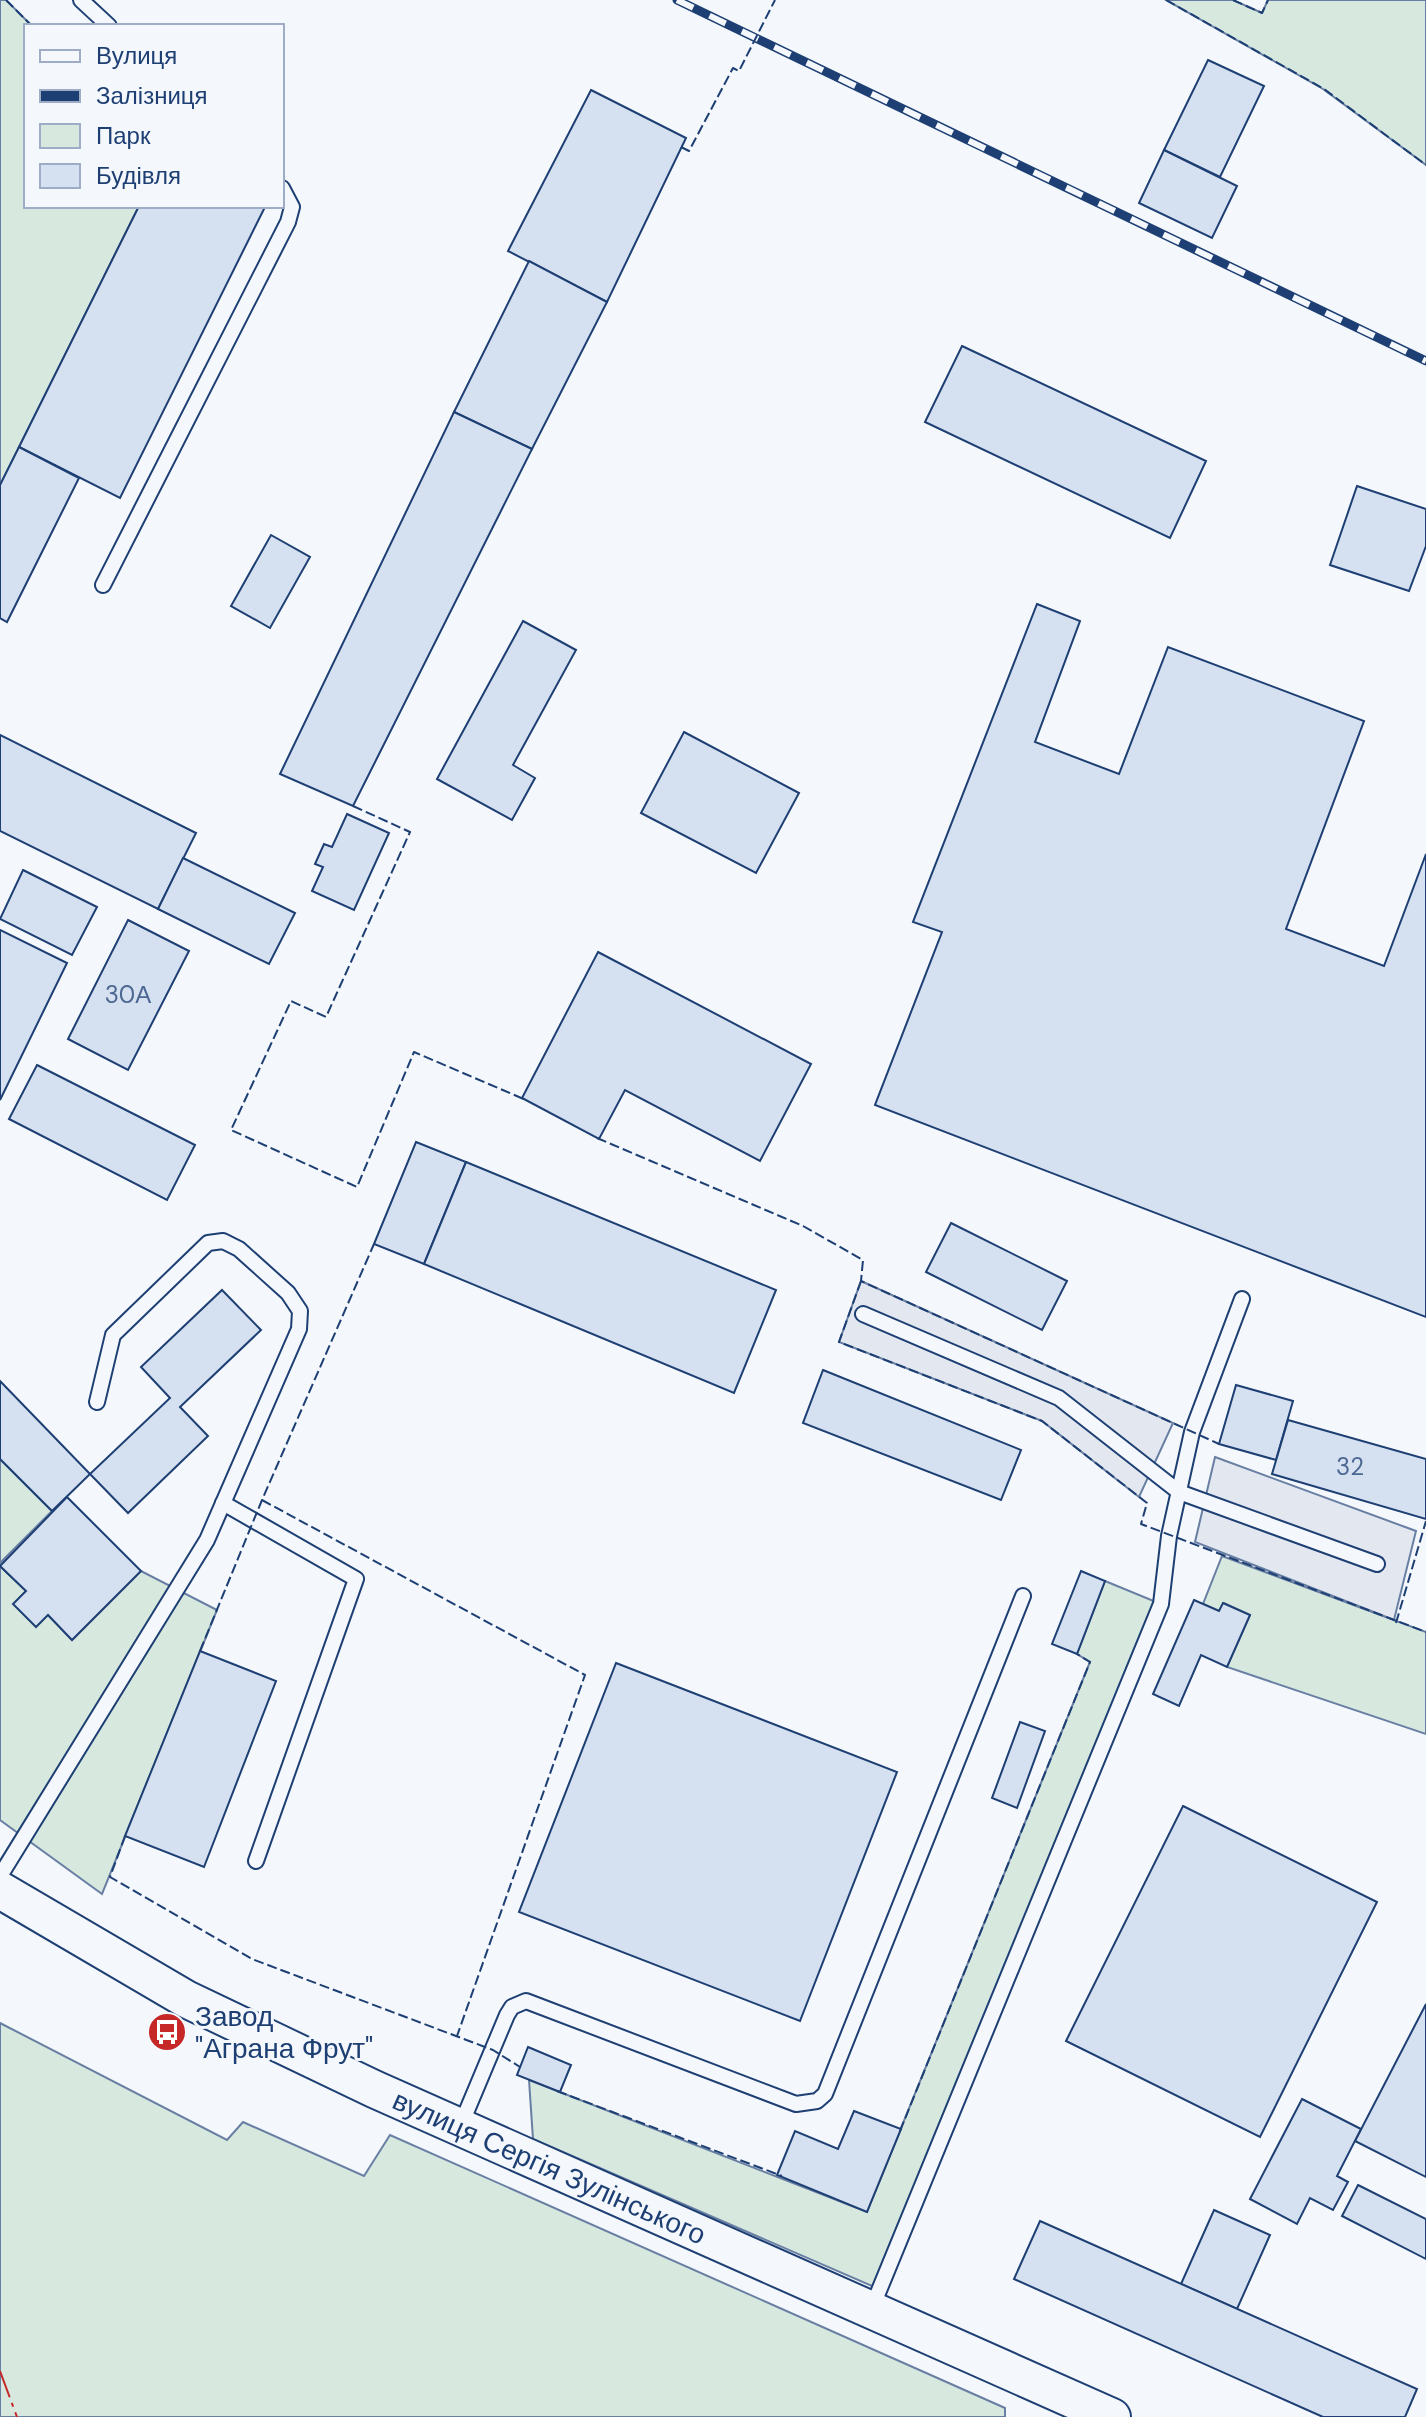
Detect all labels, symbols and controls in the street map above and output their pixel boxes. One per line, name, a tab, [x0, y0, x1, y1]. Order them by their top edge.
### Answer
legend	[24, 24, 284, 208]
text: Вулиця	[96, 40, 177, 71]
text: Залізниця	[96, 80, 208, 111]
text: Парк	[96, 120, 151, 151]
text: Будівля	[96, 160, 181, 191]
house number: 30А	[105, 979, 151, 1010]
house number: 32	[1336, 1451, 1364, 1482]
place label: Завод "Аграна Фрут"	[195, 1998, 373, 2067]
bus stop icon: Завод "Аграна Фрут"	[146, 2011, 188, 2053]
street label: вулиця Сергія Зулінського	[387, 2082, 712, 2253]

